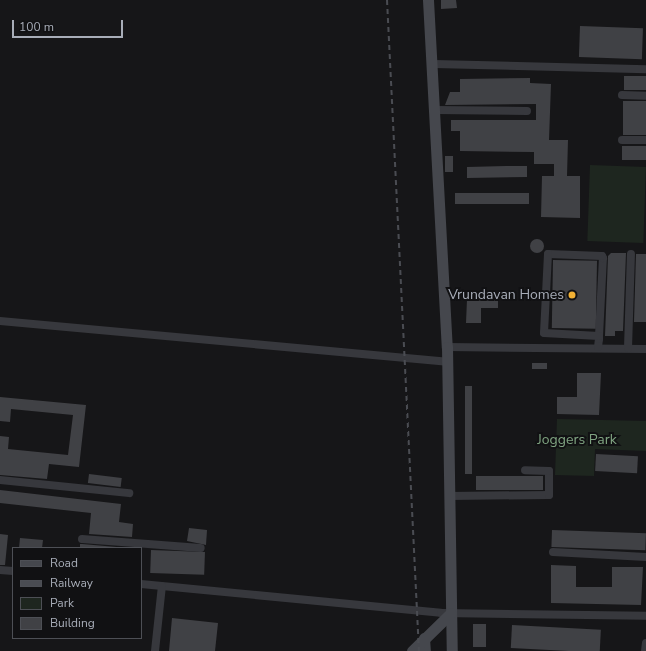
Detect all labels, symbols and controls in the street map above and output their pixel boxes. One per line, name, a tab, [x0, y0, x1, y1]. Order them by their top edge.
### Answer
scale bar	[14, 12, 125, 38]
text: 100 m	[19, 19, 54, 35]
place label: Vrundavan Homes	[448, 287, 564, 303]
marker: Vrundavan Homes	[567, 290, 577, 300]
park label: Joggers Park	[537, 432, 617, 448]
legend	[12, 547, 142, 639]
text: Road	[50, 555, 78, 571]
text: Railway	[50, 575, 93, 591]
text: Park	[50, 595, 74, 611]
text: Building	[50, 615, 95, 631]

